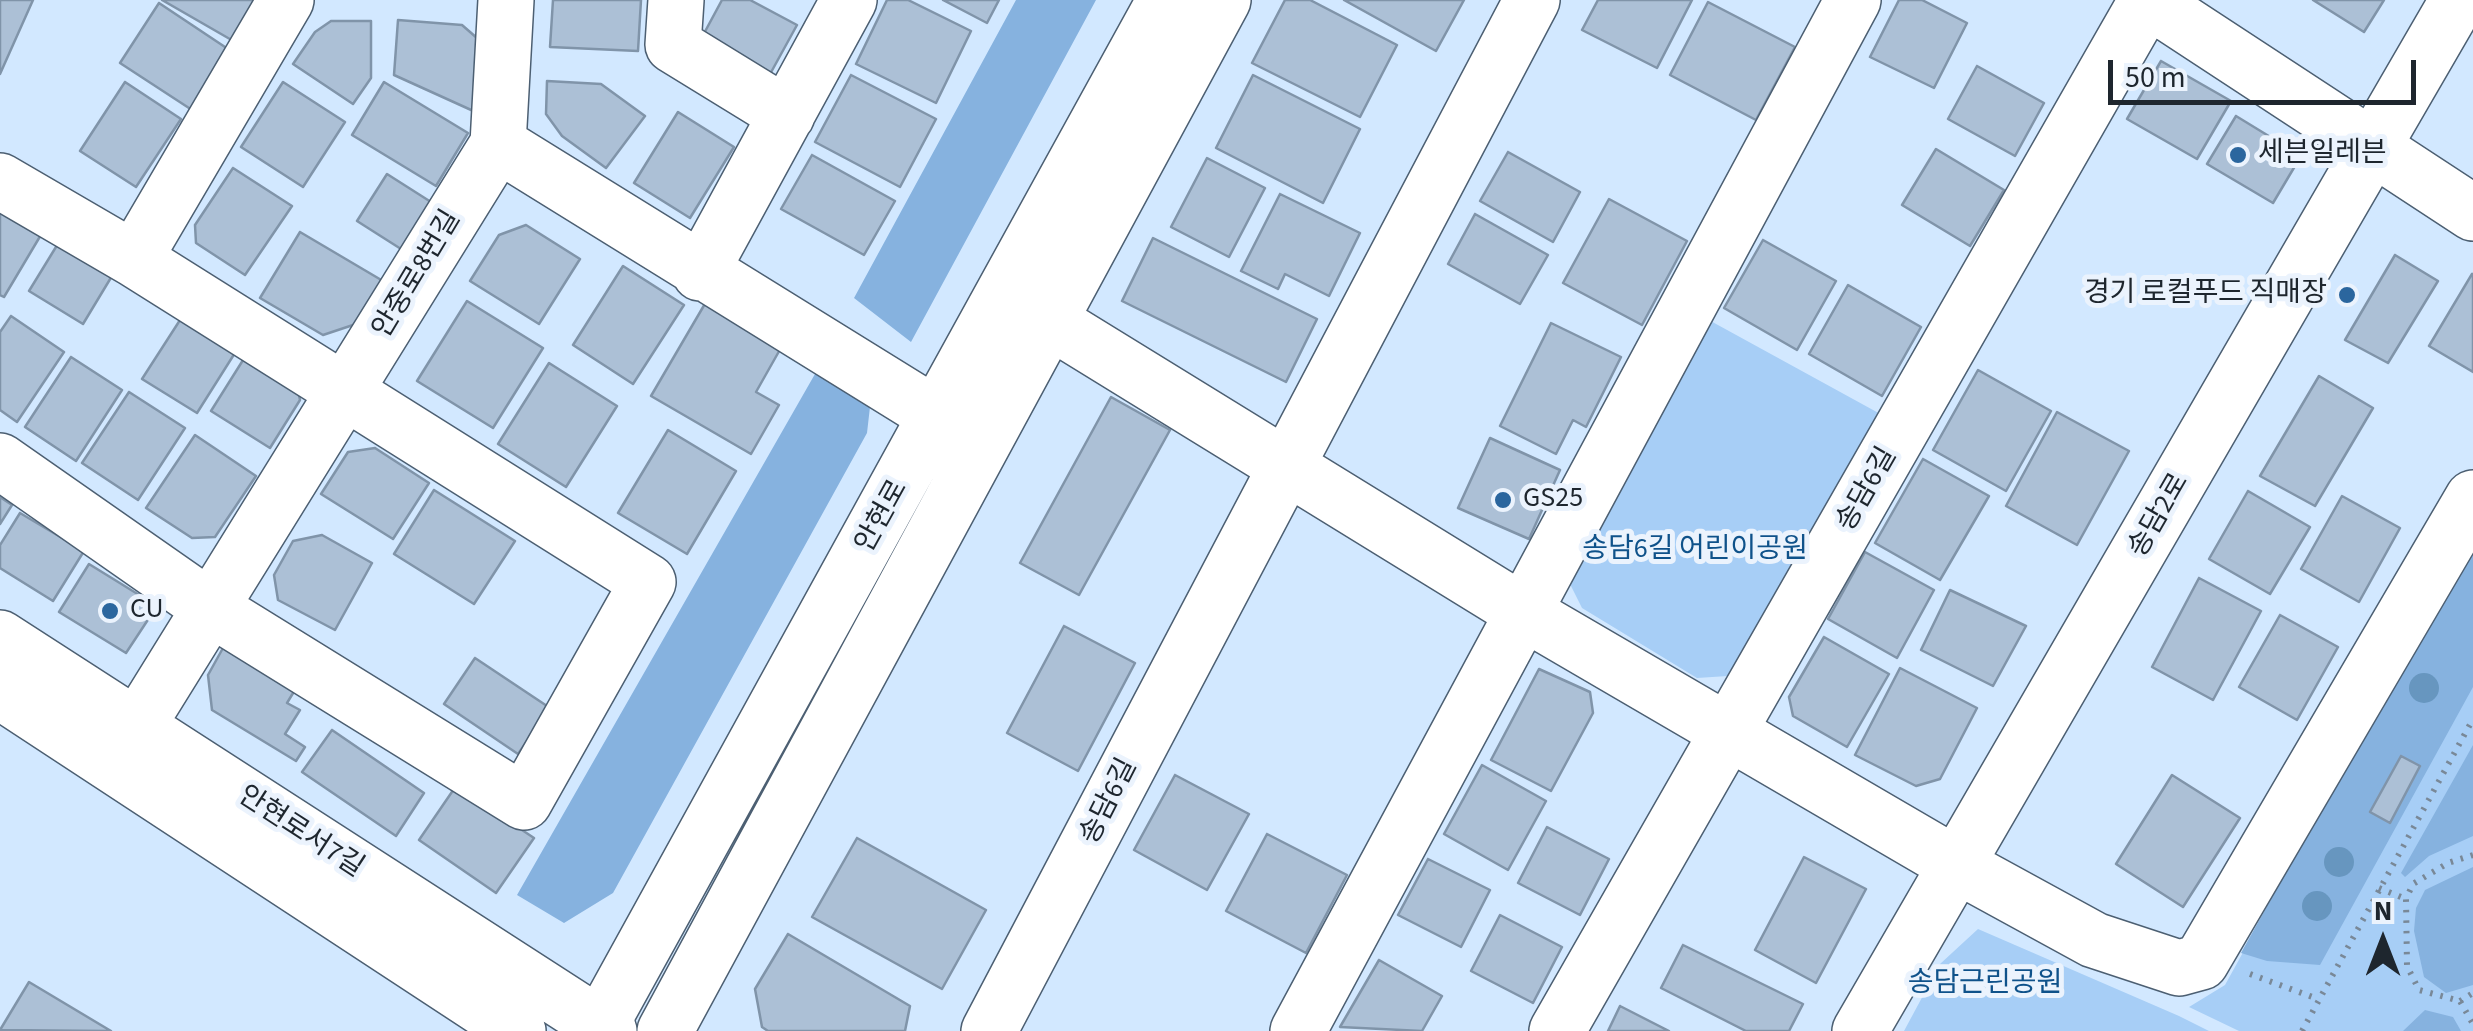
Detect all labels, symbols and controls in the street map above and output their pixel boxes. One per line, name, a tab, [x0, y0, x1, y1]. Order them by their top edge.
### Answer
scale bar	[2113, 40, 2420, 102]
text: 50 m	[2125, 56, 2186, 99]
place label: 세븐일레븐	[2258, 138, 2387, 172]
marker: 세븐일레븐	[2227, 144, 2249, 166]
street label: 안중로8번길	[367, 205, 469, 345]
place label: 경기 로컬푸드 직매장	[2084, 278, 2327, 312]
marker: 경기 로컬푸드 직매장	[2336, 284, 2358, 306]
street label: 송담6길	[1831, 442, 1905, 538]
street label: 송담2로	[2123, 468, 2197, 564]
street label: 안현로	[850, 475, 916, 559]
place label: GS25	[1523, 483, 1583, 517]
marker: GS25	[1492, 489, 1514, 511]
park label: 송담6길 어린이공원	[1582, 534, 1808, 568]
place label: CU	[130, 594, 164, 628]
marker: CU	[99, 600, 121, 622]
street label: 송담6길	[1074, 754, 1146, 850]
street label: 안현로서7길	[231, 780, 369, 886]
north arrow	[2333, 891, 2433, 991]
text: N	[2374, 891, 2392, 931]
park label: 송담근린공원	[1908, 968, 2062, 1002]

